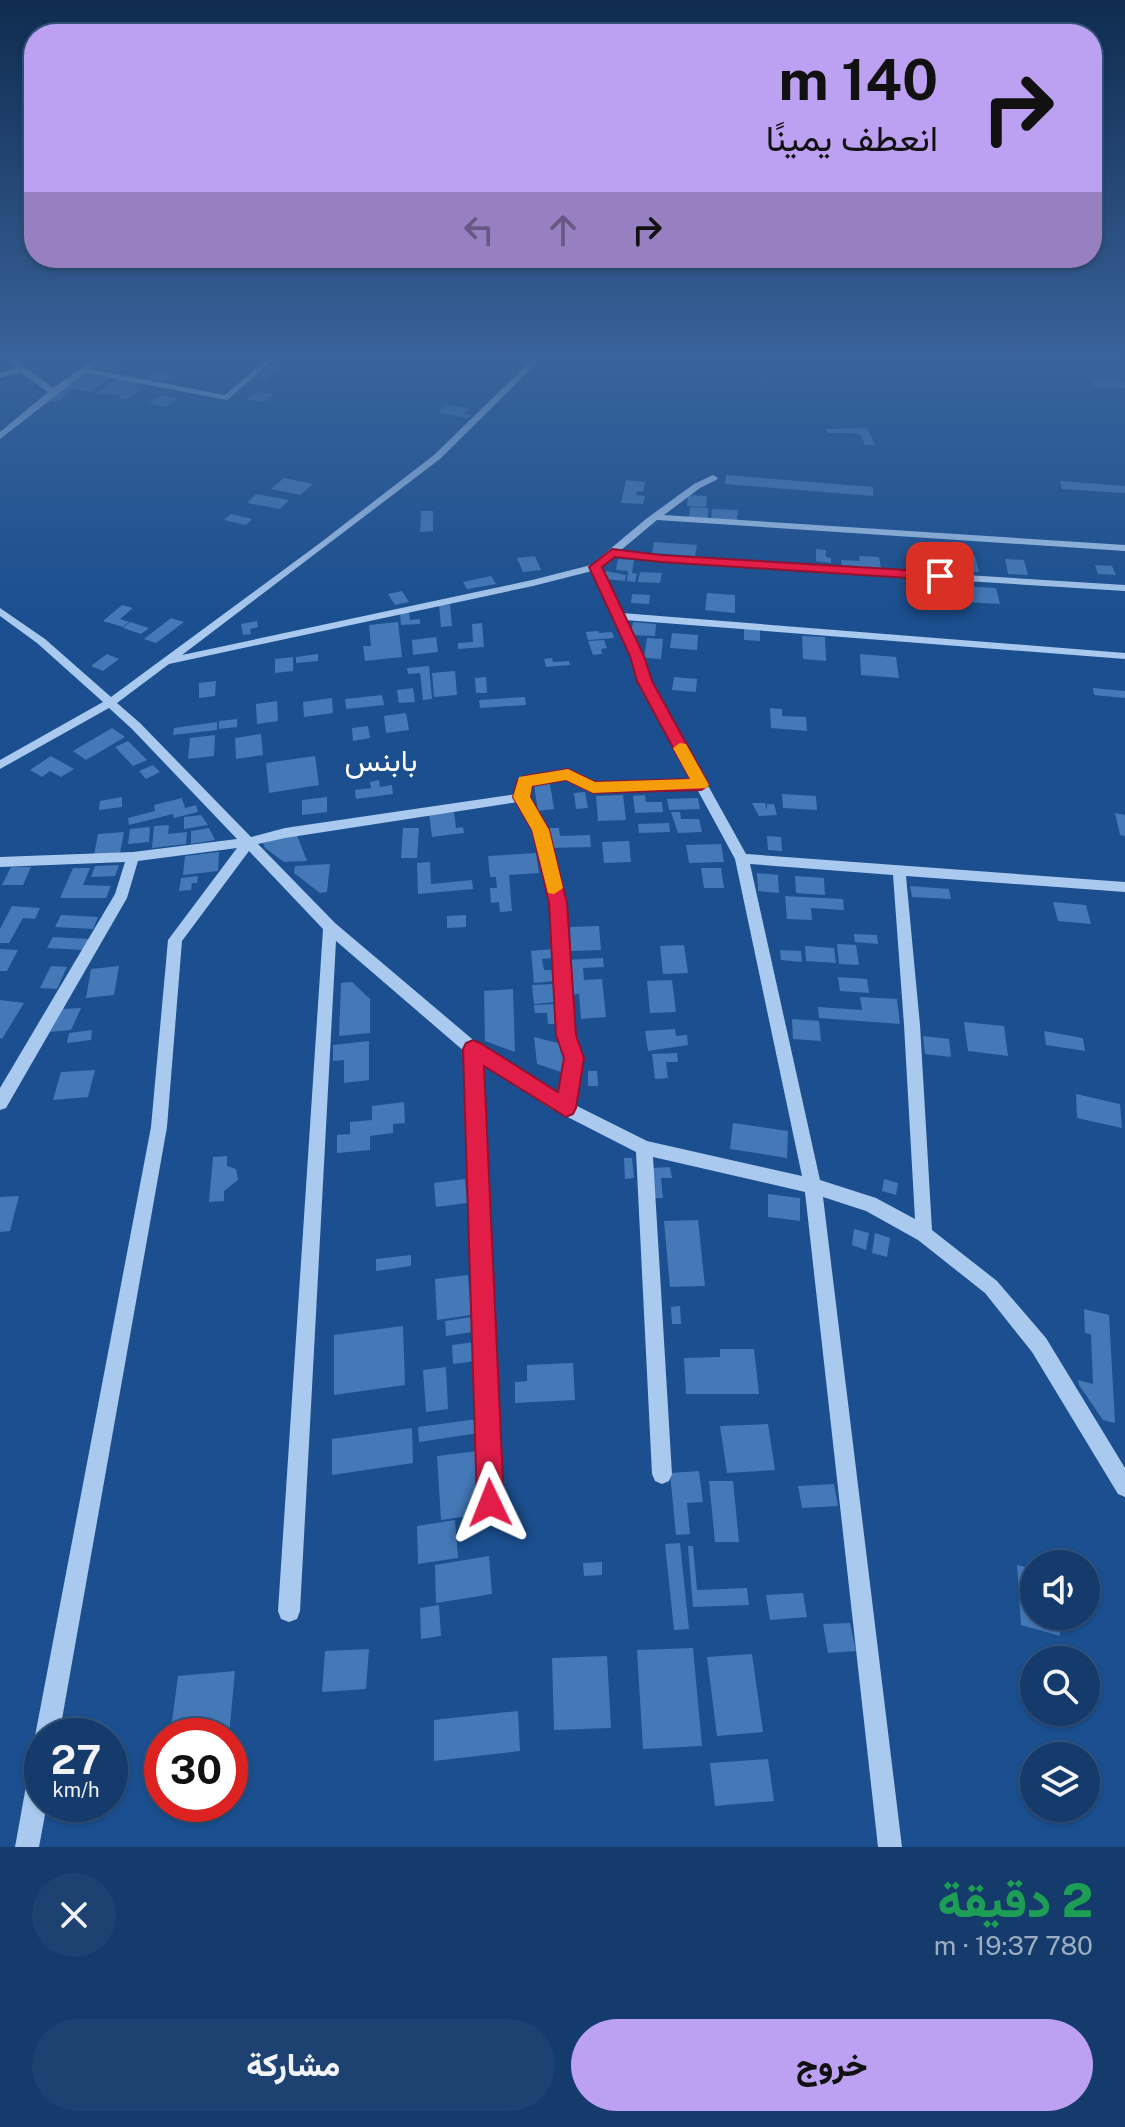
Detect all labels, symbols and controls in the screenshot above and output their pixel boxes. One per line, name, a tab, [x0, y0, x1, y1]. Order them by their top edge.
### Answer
text: 140 m	[778, 47, 938, 113]
icon: right	[966, 56, 1070, 160]
text: انعطف يمينًا	[766, 117, 938, 159]
icon: left	[457, 208, 501, 252]
icon: ahead	[541, 208, 585, 252]
icon: right	[625, 208, 669, 252]
pin	[906, 542, 974, 610]
icon: arrive	[918, 554, 962, 598]
district label: بابنس	[345, 742, 417, 779]
position arrow	[448, 1461, 532, 1545]
map controls	[1020, 1550, 1100, 1822]
button: sound	[1020, 1550, 1100, 1630]
button: search	[1020, 1646, 1100, 1726]
speed limit sign: 30	[144, 1718, 248, 1822]
text: 27	[51, 1736, 101, 1783]
button: layers	[1020, 1742, 1100, 1822]
text: km/h	[52, 1778, 100, 1802]
text: 2 دقيقة	[938, 1871, 1093, 1928]
button: close	[32, 1873, 116, 1957]
text: 780 m · 19:37	[934, 1930, 1093, 1961]
button: مشاركة	[32, 2019, 555, 2111]
button: خروج	[571, 2019, 1093, 2111]

